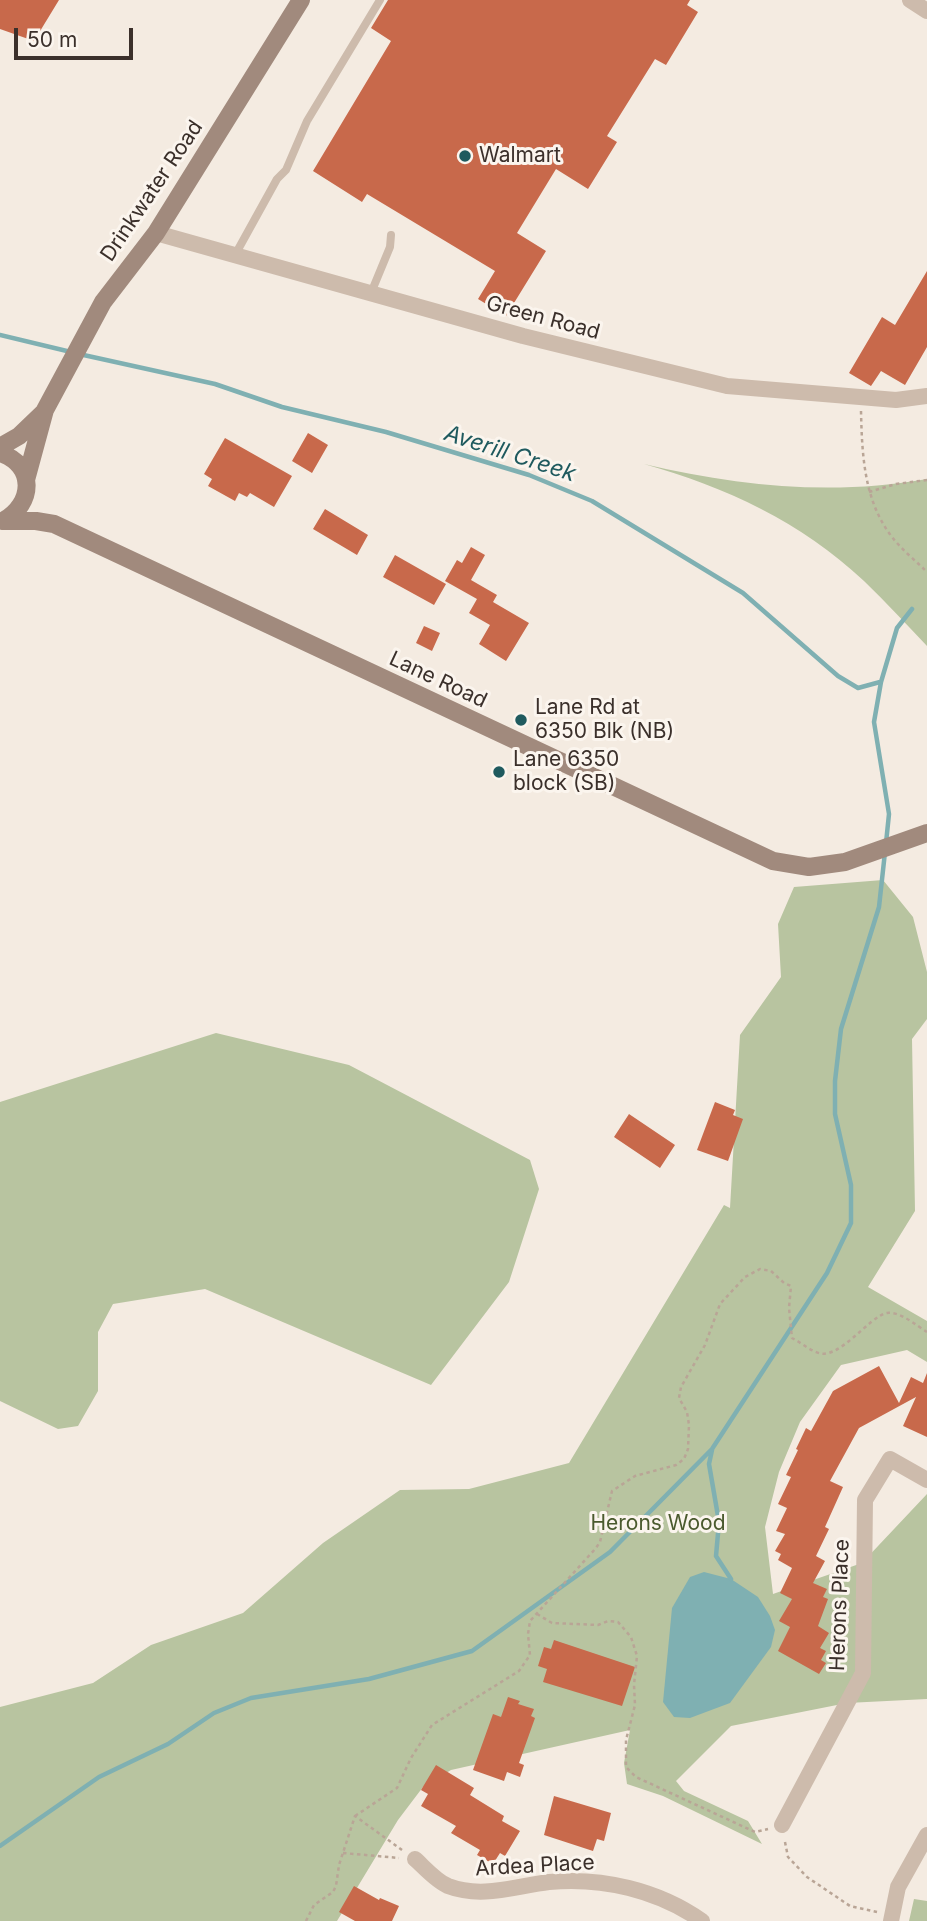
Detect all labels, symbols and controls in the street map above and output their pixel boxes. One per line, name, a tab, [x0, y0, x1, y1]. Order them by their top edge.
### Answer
scale bar	[18, 14, 136, 58]
text: 50 m	[27, 27, 77, 52]
street label: Drinkwater Road	[95, 116, 209, 266]
place label: Walmart	[479, 143, 561, 169]
marker: Walmart	[457, 148, 473, 164]
street label: Green Road	[483, 291, 603, 345]
water label: Averill Creek	[441, 420, 579, 488]
street label: Lane Road	[385, 646, 491, 714]
place label: Lane Rd at 6350 Blk (NB)	[535, 695, 674, 745]
marker: Lane Rd at 6350 Blk (NB)	[513, 712, 529, 728]
place label: Lane 6350 block (SB)	[513, 747, 619, 797]
marker: Lane 6350 block (SB)	[491, 764, 507, 780]
park label: Herons Wood	[590, 1511, 726, 1537]
street label: Herons Place	[825, 1539, 855, 1671]
street label: Ardea Place	[475, 1850, 595, 1882]

